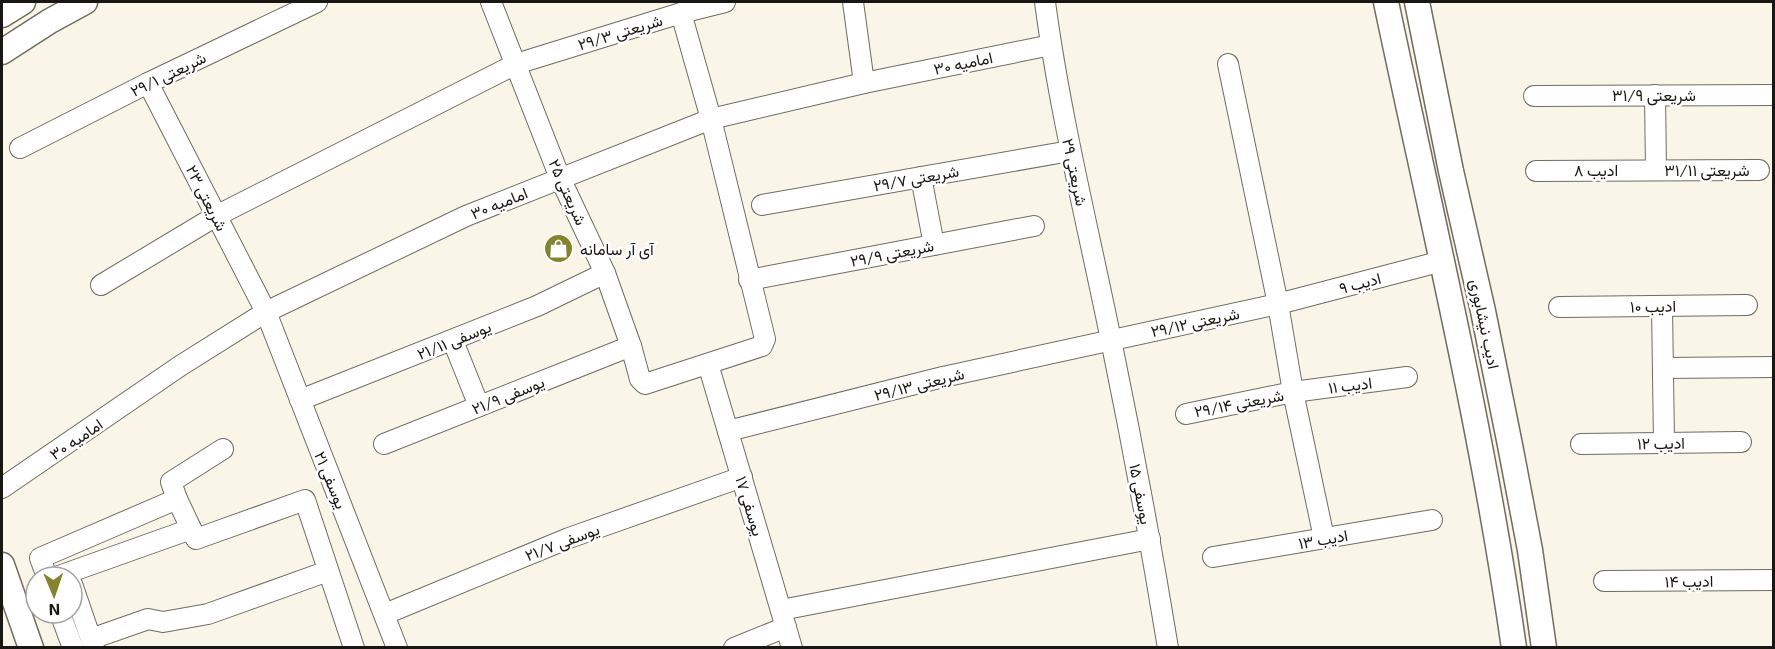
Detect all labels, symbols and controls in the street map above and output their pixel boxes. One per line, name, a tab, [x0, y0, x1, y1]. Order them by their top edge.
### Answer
street label: شریعتی ۲۹/۳	[575, 10, 665, 55]
street label: شریعتی ۲۹/۱	[127, 47, 209, 102]
street label: امامیه ۳۰	[932, 47, 994, 79]
street label: شریعتی ۳۱/۹	[1612, 85, 1696, 106]
street label: شریعتی ۲۹	[1057, 136, 1092, 208]
street label: شریعتی ۲۵	[544, 156, 591, 229]
street label: ادیب ۸	[1574, 160, 1618, 180]
street label: شریعتی ۳۱/۱۱	[1664, 160, 1750, 181]
street label: شریعتی ۲۹/۷	[872, 161, 960, 196]
street label: شریعتی ۲۳	[181, 162, 232, 235]
street label: امامیه ۳۰	[467, 183, 531, 223]
shop icon: آی آر سامانه	[543, 233, 575, 265]
street label: شریعتی ۲۹/۹	[849, 235, 936, 272]
place label: آی آر سامانه	[580, 239, 655, 260]
street label: ادیب ۹	[1337, 268, 1383, 298]
street label: ادیب نیشابوری	[1465, 277, 1504, 371]
street label: ادیب ۱۰	[1630, 296, 1676, 316]
street label: شریعتی ۲۹/۱۲	[1149, 303, 1241, 342]
street label: یوسفی ۲۱/۱۱	[414, 316, 494, 365]
street label: شریعتی ۲۹/۱۳	[872, 363, 966, 406]
street label: یوسفی ۲۱/۹	[469, 371, 548, 420]
street label: ادیب ۱۱	[1327, 372, 1373, 398]
street label: شریعتی ۲۹/۱۴	[1193, 385, 1286, 422]
street label: امامیه ۳۰	[46, 414, 106, 464]
street label: ادیب ۱۲	[1637, 433, 1685, 453]
street label: یوسفی ۲۱	[309, 448, 352, 512]
street label: یوسفی ۱۵	[1124, 462, 1157, 526]
street label: یوسفی ۱۷	[730, 474, 769, 539]
street label: یوسفی ۲۱/۷	[522, 519, 603, 566]
street label: ادیب ۱۳	[1297, 525, 1349, 553]
north arrow	[24, 565, 84, 625]
street label: ادیب ۱۴	[1665, 571, 1713, 591]
text: N	[48, 601, 61, 620]

